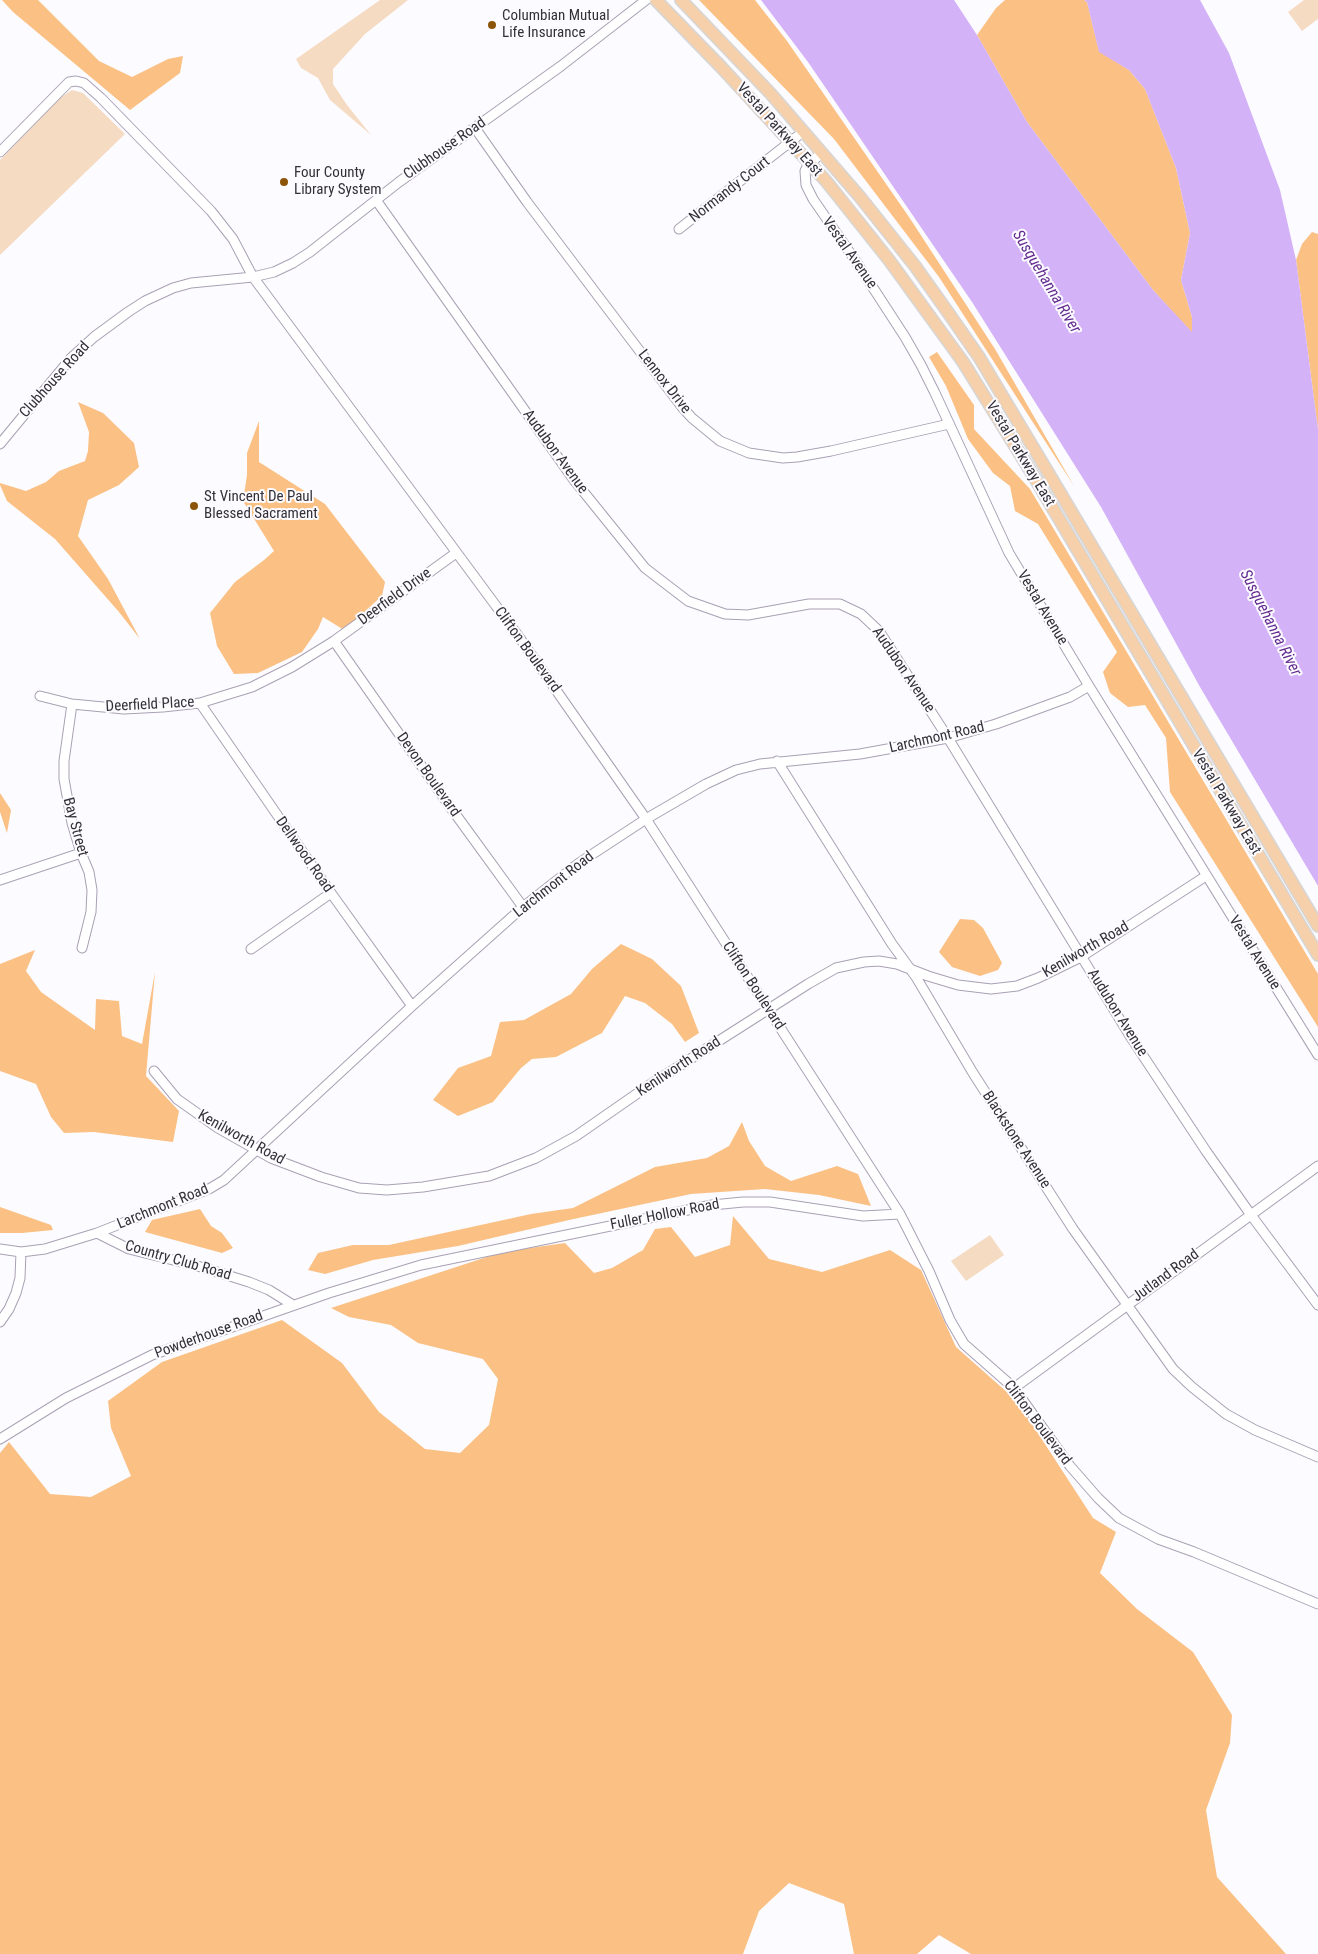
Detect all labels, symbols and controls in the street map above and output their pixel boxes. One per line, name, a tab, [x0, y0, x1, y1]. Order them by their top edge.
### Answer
place label: Columbian Mutual Life Insurance	[502, 7, 610, 42]
marker: Columbian Mutual Life Insurance	[486, 19, 498, 31]
street label: Vestal Parkway East	[732, 80, 826, 180]
street label: Clubhouse Road	[400, 114, 490, 184]
street label: Normandy Court	[686, 153, 774, 227]
place label: Four County Library System	[294, 164, 381, 199]
marker: Four County Library System	[278, 176, 290, 188]
street label: Vestal Avenue	[818, 214, 880, 292]
water label: Susquehanna River	[1008, 227, 1084, 337]
street label: Clubhouse Road	[16, 338, 94, 422]
street label: Lennox Drive	[634, 347, 694, 417]
street label: Vestal Parkway East	[981, 398, 1059, 510]
street label: Audubon Avenue	[519, 407, 591, 497]
place label: St Vincent De Paul Blessed Sacrament	[204, 488, 318, 523]
marker: St Vincent De Paul Blessed Sacrament	[188, 500, 200, 512]
street label: Deerfield Drive	[355, 564, 435, 630]
water label: Susquehanna River	[1235, 567, 1305, 679]
street label: Vestal Avenue	[1013, 568, 1071, 648]
street label: Clifton Boulevard	[490, 604, 564, 696]
street label: Audubon Avenue	[868, 624, 938, 716]
street label: Deerfield Place	[105, 694, 195, 716]
street label: Larchmont Road	[888, 718, 986, 758]
street label: Devon Boulevard	[392, 729, 464, 821]
street label: Vestal Parkway East	[1187, 746, 1265, 858]
street label: Bay Street	[59, 796, 91, 858]
street label: Dellwood Road	[271, 814, 337, 896]
street label: Larchmont Road	[510, 848, 598, 922]
street label: Vestal Avenue	[1224, 913, 1284, 993]
street label: Kenilworth Road	[1040, 918, 1132, 982]
street label: Clifton Boulevard	[718, 939, 788, 1033]
street label: Audubon Avenue	[1083, 966, 1151, 1060]
street label: Kenilworth Road	[634, 1033, 724, 1101]
street label: Blackstone Avenue	[978, 1088, 1054, 1192]
street label: Kenilworth Road	[194, 1107, 288, 1169]
street label: Larchmont Road	[115, 1180, 211, 1234]
street label: Fuller Hollow Road	[609, 1196, 721, 1234]
street label: Country Club Road	[123, 1237, 233, 1285]
street label: Jutland Road	[1129, 1246, 1203, 1306]
street label: Powderhouse Road	[152, 1307, 266, 1363]
street label: Clifton Boulevard	[999, 1377, 1075, 1469]

